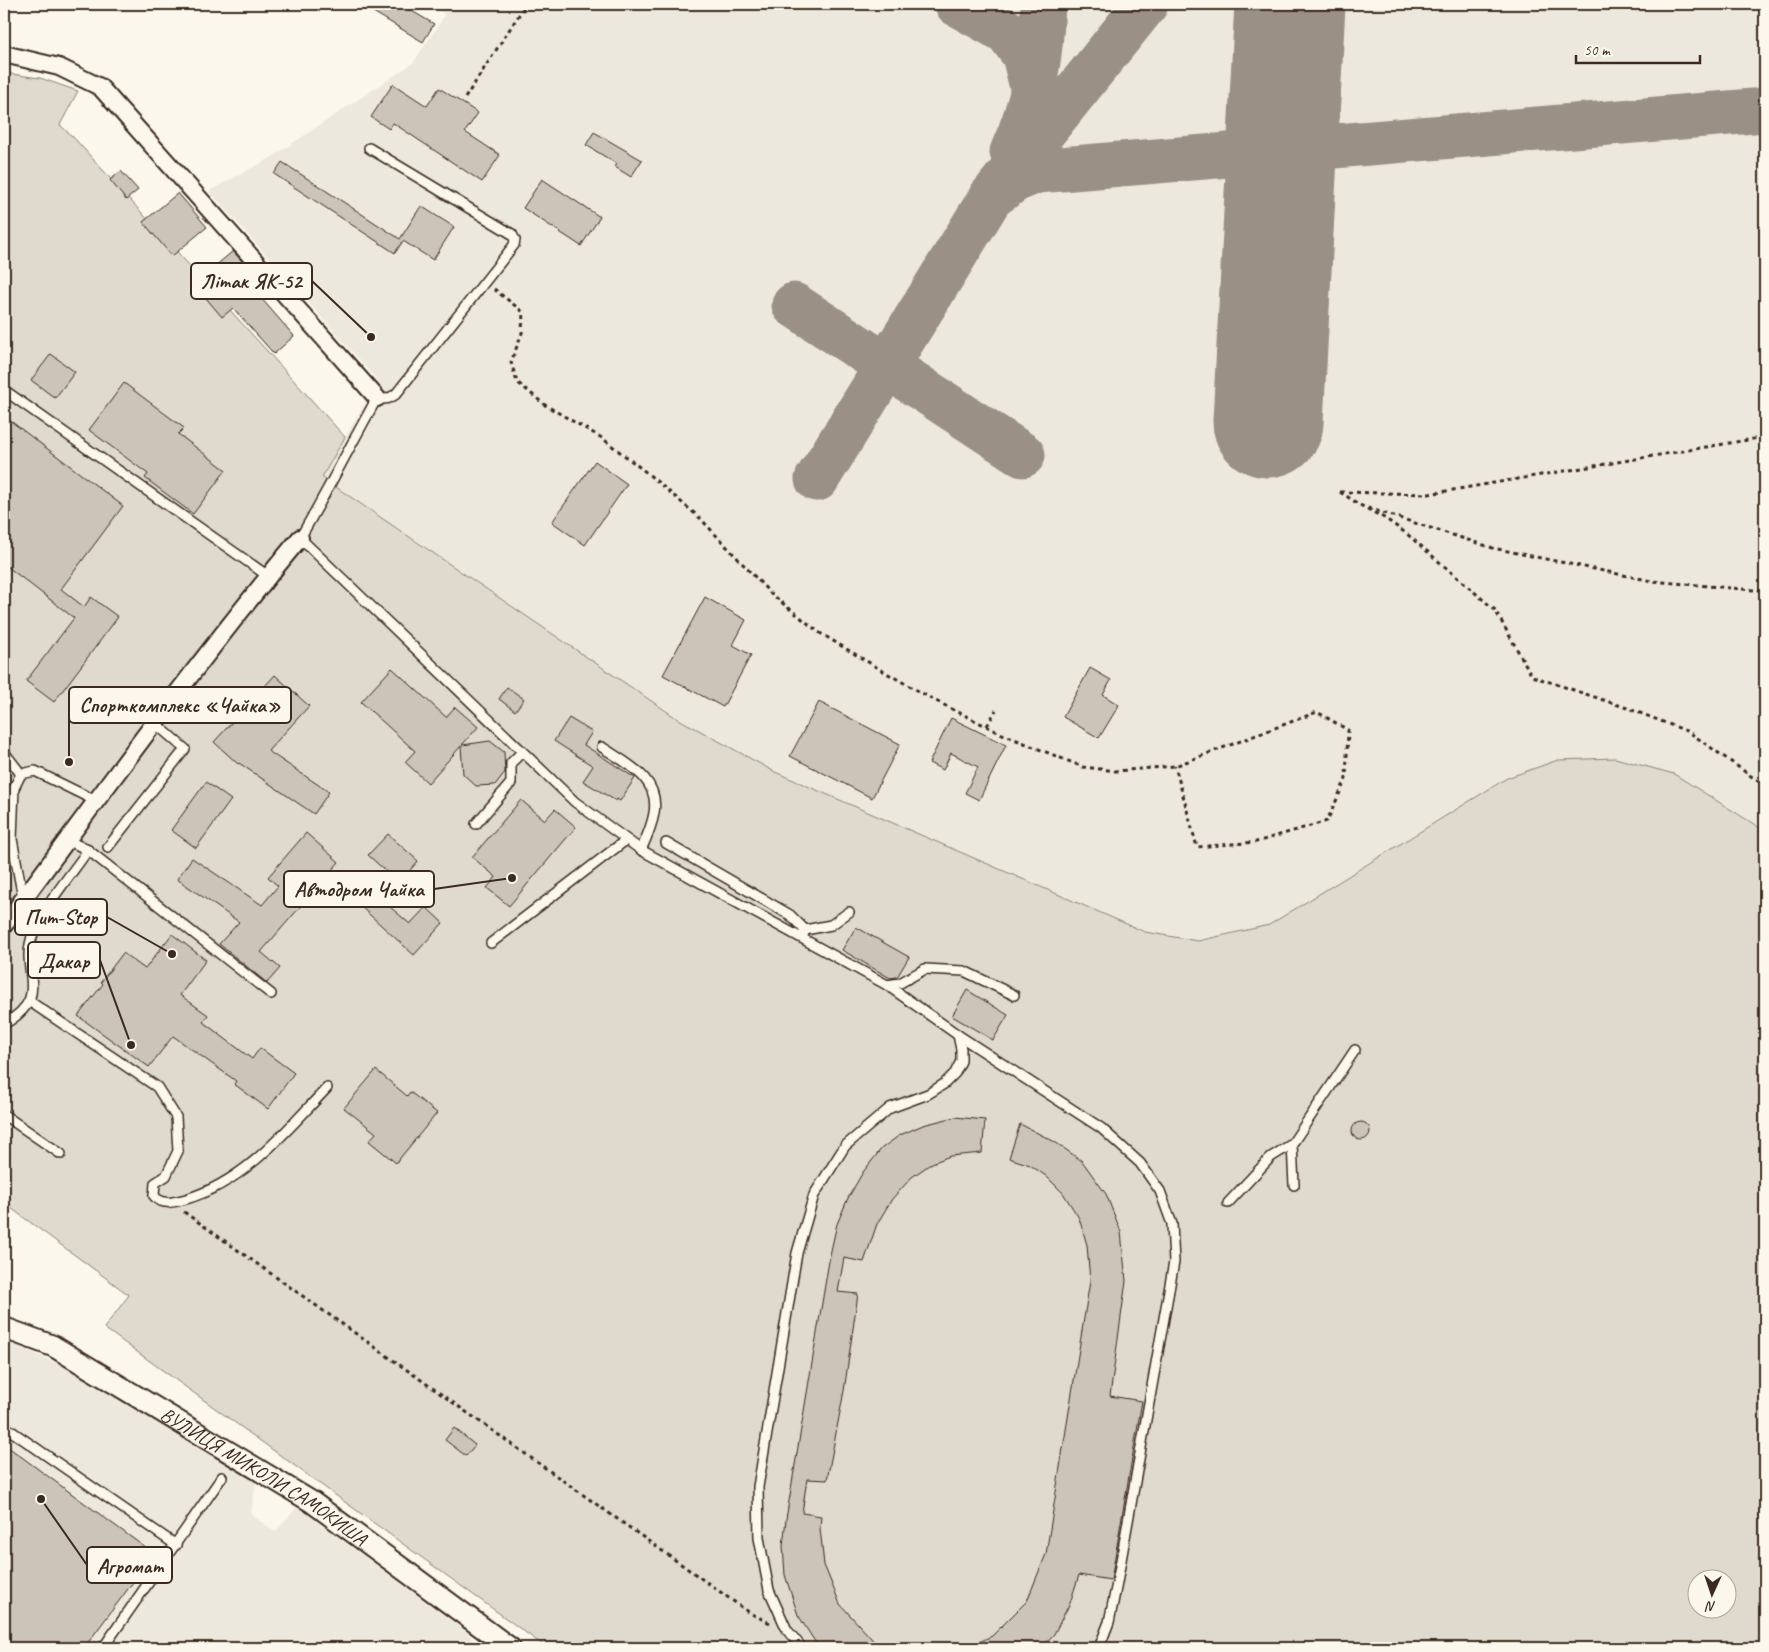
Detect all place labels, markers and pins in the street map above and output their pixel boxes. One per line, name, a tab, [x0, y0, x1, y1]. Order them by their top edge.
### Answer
callout: Літак ЯК-52	[191, 263, 312, 299]
callout: Спорткомплекс «Чайка»	[69, 687, 291, 723]
callout: Автодром Чайка	[284, 871, 434, 907]
callout: Пит-Stop	[15, 899, 107, 935]
callout: Дакар	[28, 942, 100, 978]
callout: Агромат	[87, 1547, 172, 1583]

